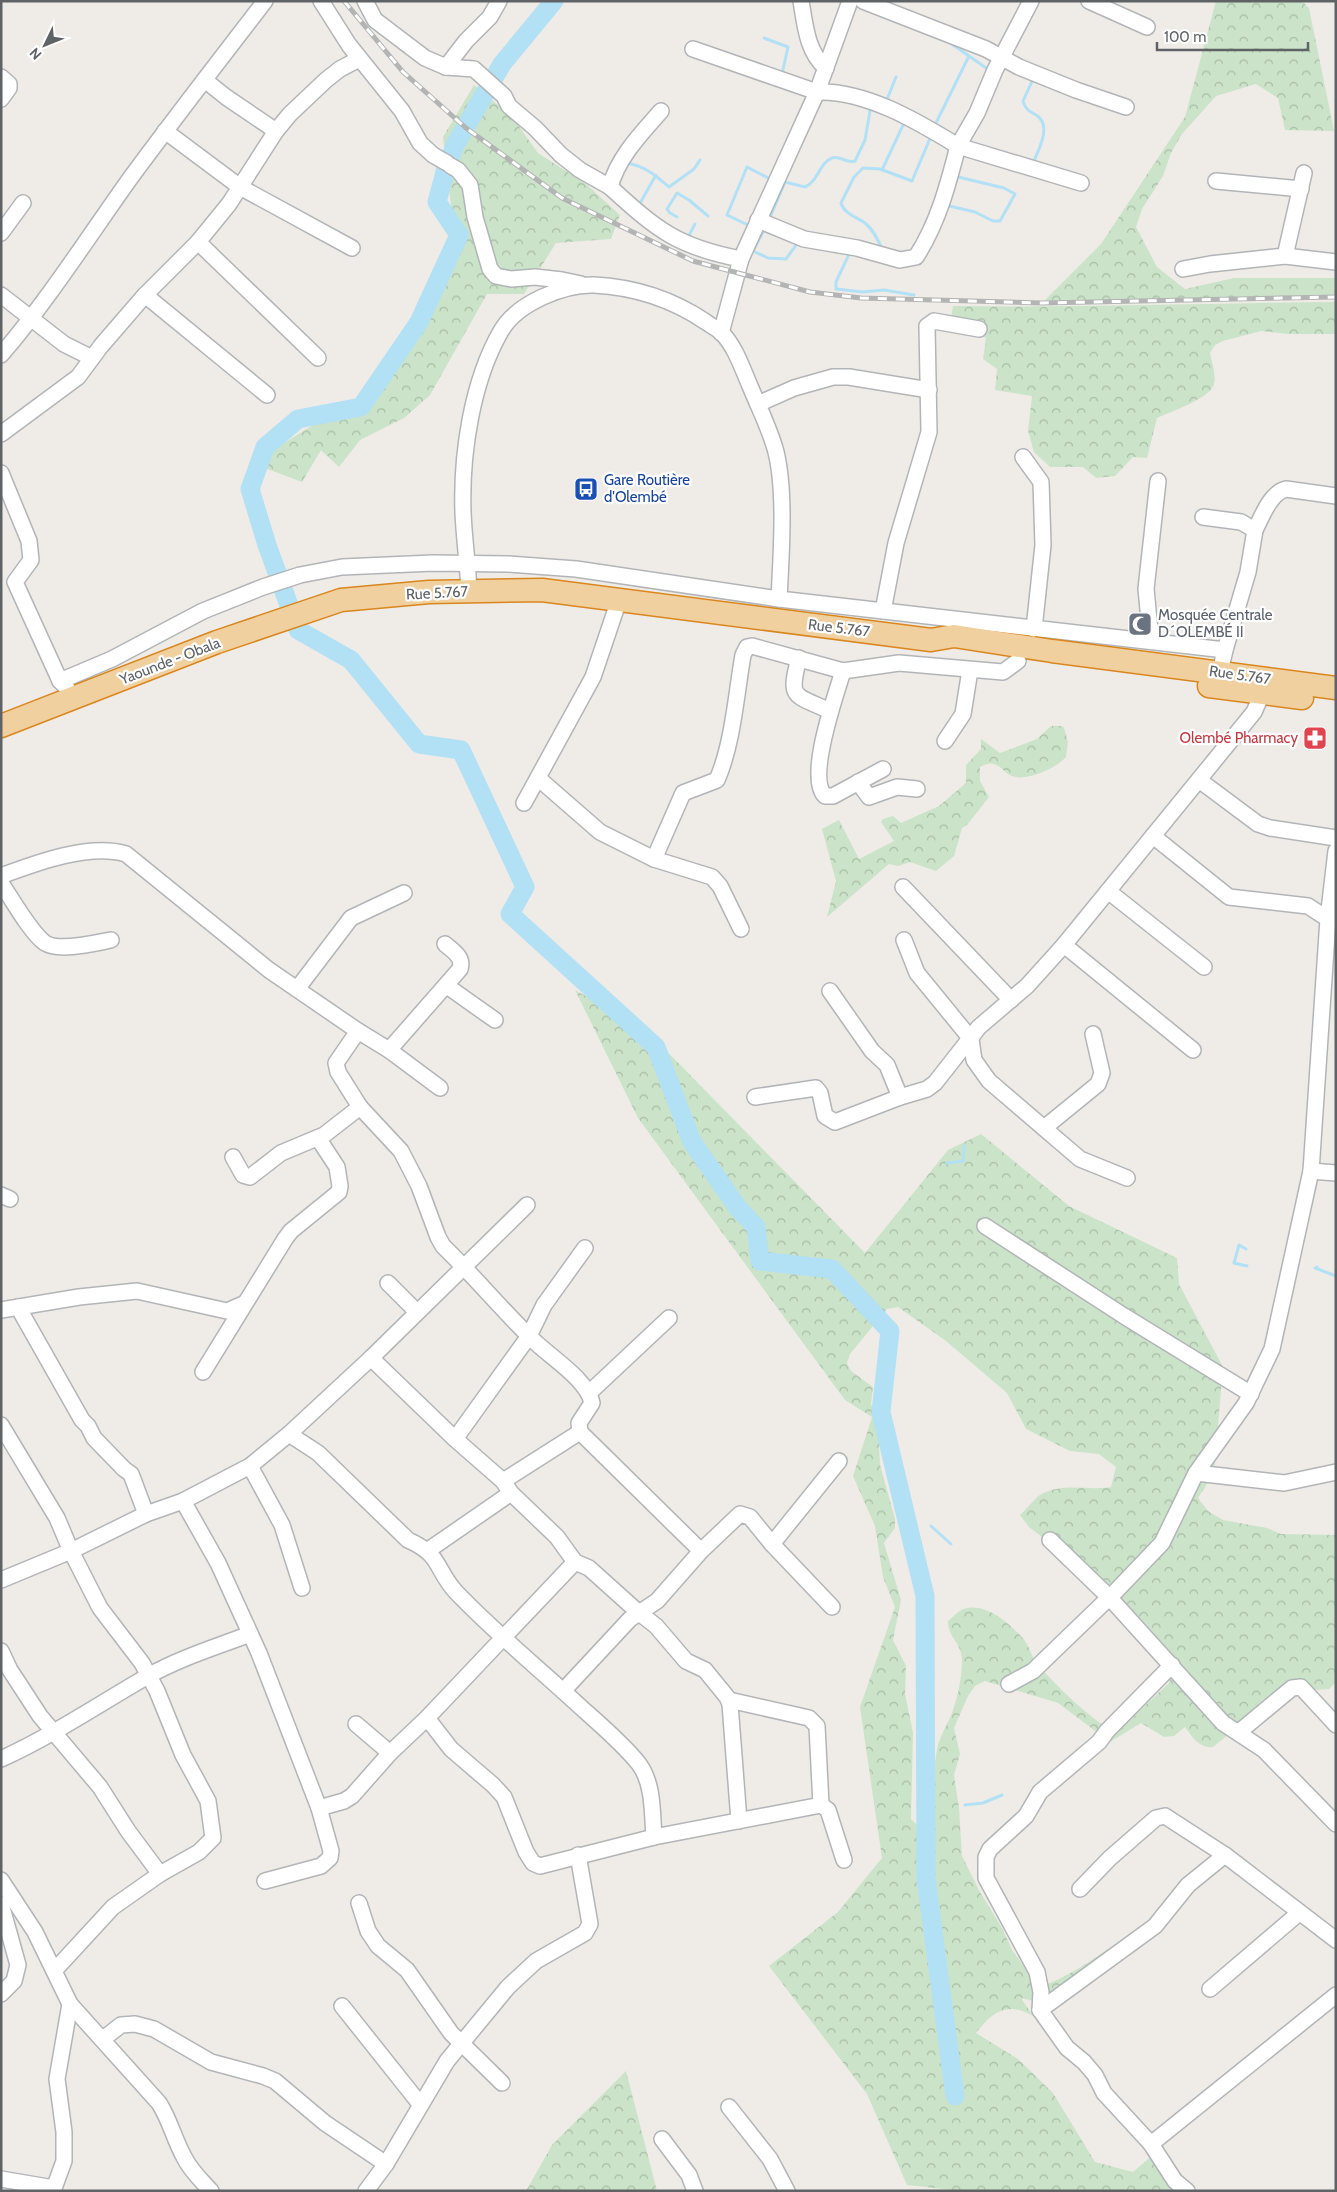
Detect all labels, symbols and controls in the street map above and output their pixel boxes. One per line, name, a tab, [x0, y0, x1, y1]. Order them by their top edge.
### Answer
north arrow	[20, 20, 70, 70]
scale bar	[1157, 20, 1308, 52]
text: 100 m	[1164, 28, 1206, 46]
text: N	[26, 44, 45, 64]
place label: Gare Routière d'Olembé	[604, 471, 690, 506]
bus stop icon: Gare Routière d'Olembé	[573, 476, 599, 502]
street label: Rue 5.767	[405, 582, 469, 604]
place label: Mosquée Centrale D´OLEMBÉ II	[1158, 606, 1273, 641]
mosque icon: Mosquée Centrale D´OLEMBÉ II	[1127, 611, 1153, 637]
street label: Rue 5.767	[807, 615, 871, 641]
street label: Yaounde - Obala	[116, 633, 223, 689]
street label: Rue 5.767	[1208, 662, 1272, 688]
pharmacy icon: Olembé Pharmacy	[1302, 725, 1328, 751]
place label: Olembé Pharmacy	[1180, 729, 1298, 747]

